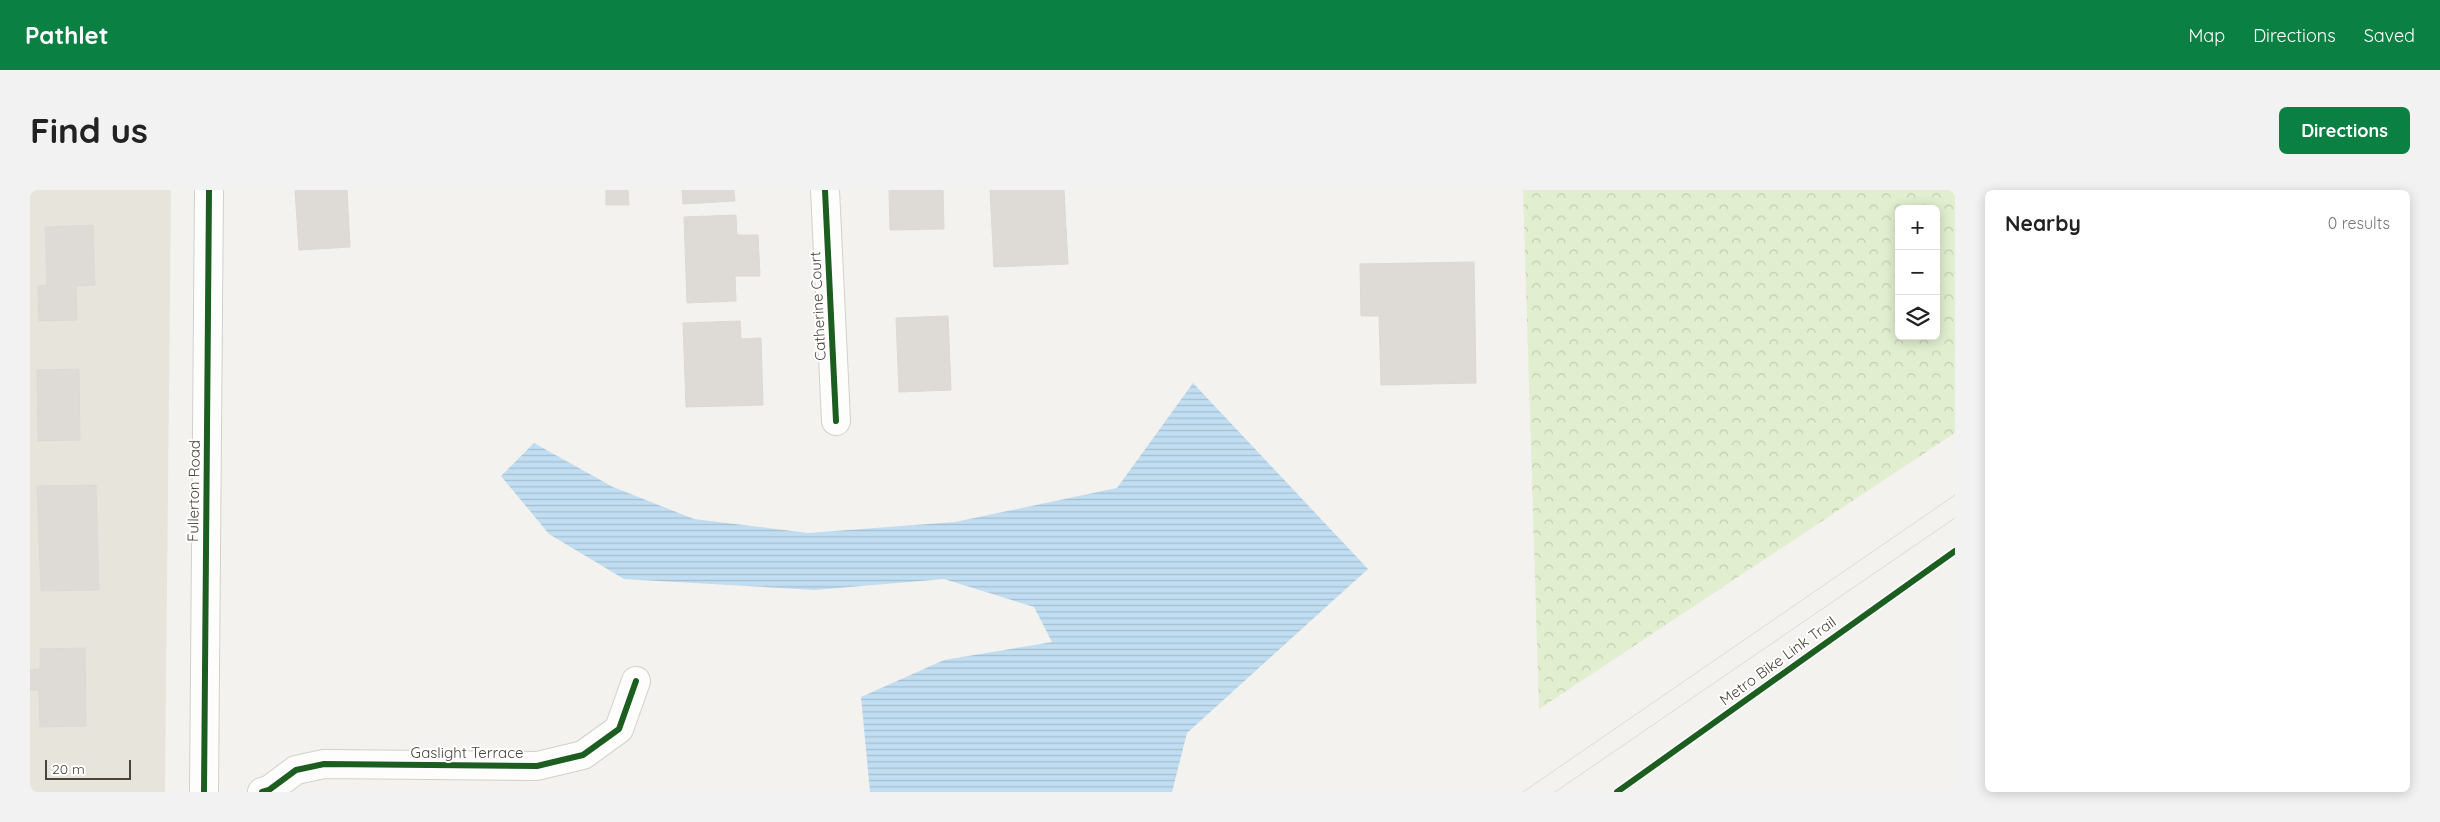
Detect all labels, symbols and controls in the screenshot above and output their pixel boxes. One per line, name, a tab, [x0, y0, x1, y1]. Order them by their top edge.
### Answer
text: Pathlet	[25, 20, 109, 50]
text: Map	[2188, 24, 2225, 47]
text: Directions	[2253, 24, 2336, 47]
text: Saved	[2364, 24, 2415, 47]
button: Directions	[2279, 107, 2410, 154]
text: Find us	[30, 108, 148, 152]
map controls	[1895, 205, 1940, 340]
button: +	[1895, 205, 1940, 250]
text: Nearby	[2005, 210, 2081, 236]
text: 0 results	[2328, 213, 2390, 233]
button: −	[1895, 250, 1940, 295]
street label: Catherine Court	[805, 251, 830, 361]
button: layers	[1895, 295, 1940, 340]
street label: Fullerton Road	[183, 440, 204, 542]
street label: Metro Bike Link Trail	[1716, 612, 1840, 709]
street label: Gaslight Terrace	[411, 743, 523, 762]
scale bar	[45, 757, 131, 780]
text: 20 m	[52, 760, 85, 778]

